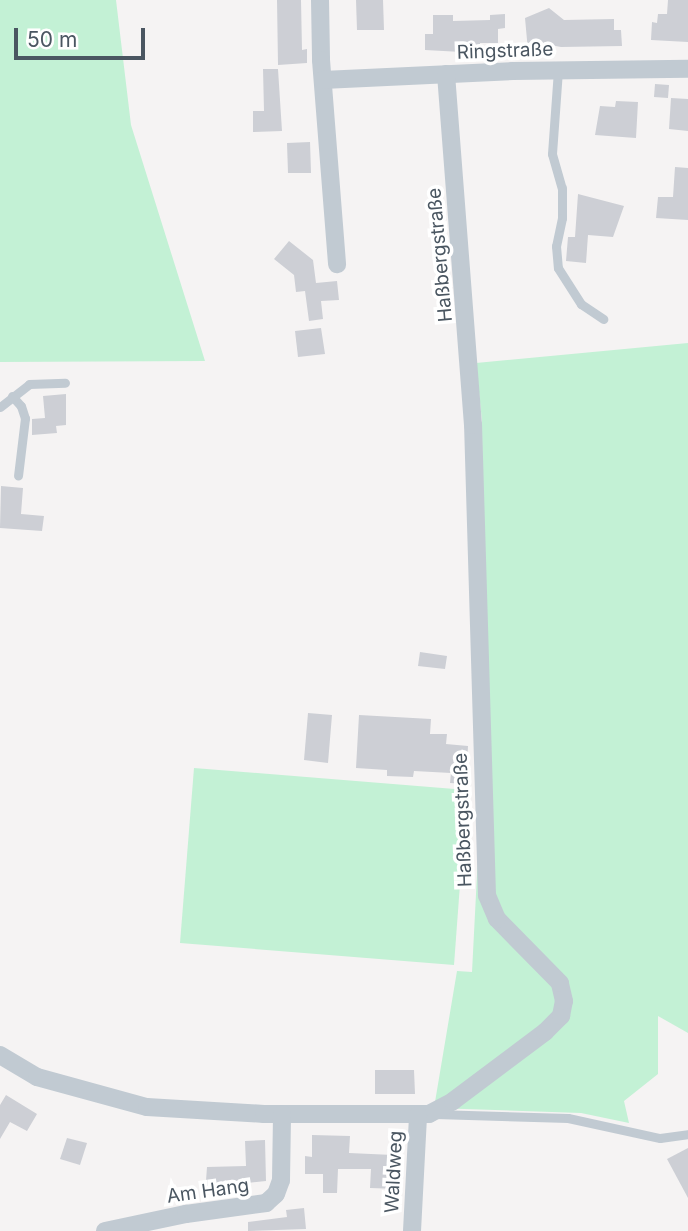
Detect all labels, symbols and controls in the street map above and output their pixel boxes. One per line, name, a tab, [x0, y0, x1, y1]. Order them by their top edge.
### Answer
scale bar	[18, 14, 149, 58]
text: 50 m	[27, 27, 77, 52]
street label: Ringstraße	[456, 38, 554, 64]
street label: Haßbergstraße	[423, 187, 457, 323]
street label: Haßbergstraße	[449, 752, 477, 888]
street label: Waldweg	[380, 1130, 408, 1214]
street label: Am Hang	[165, 1174, 251, 1208]

